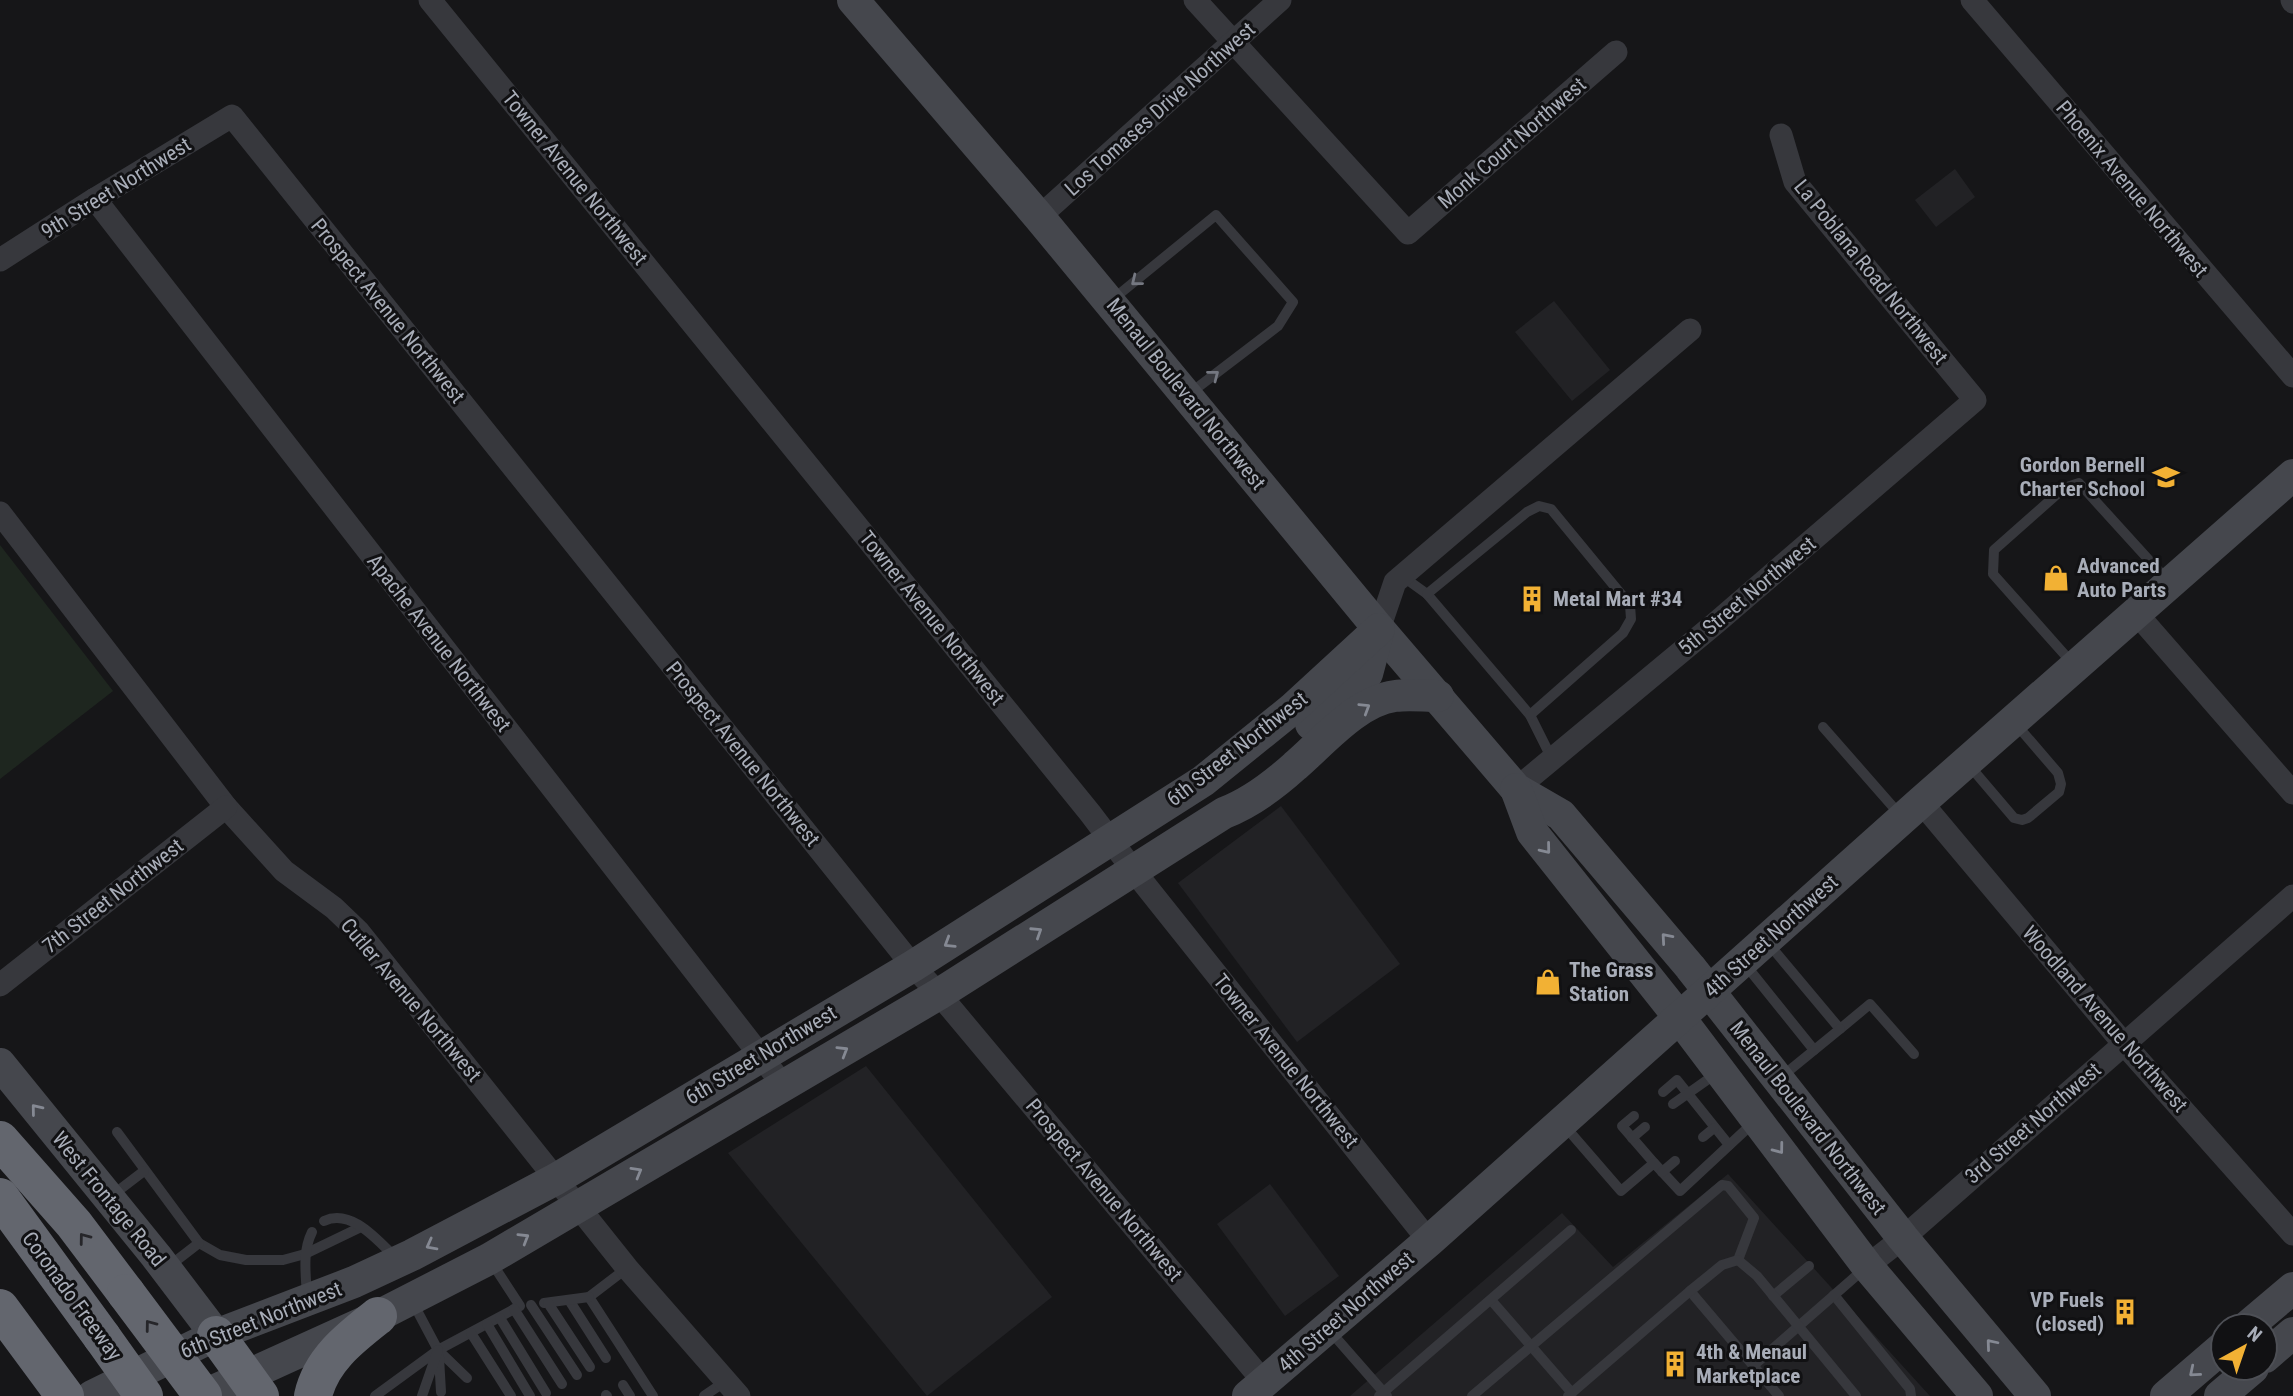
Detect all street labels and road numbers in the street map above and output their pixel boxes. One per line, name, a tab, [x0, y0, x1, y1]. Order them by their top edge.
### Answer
street label: Los Tomases Drive Northwest	[1060, 17, 1260, 201]
street label: Monk Court Northwest	[1433, 72, 1591, 214]
street label: Towner Avenue Northwest	[497, 86, 653, 270]
street label: Phoenix Avenue Northwest	[2051, 96, 2213, 282]
street label: 9th Street Northwest	[37, 132, 195, 244]
street label: La Poblana Road Northwest	[1789, 175, 1953, 369]
street label: Prospect Avenue Northwest	[306, 214, 470, 408]
street label: Menaul Boulevard Northwest	[1102, 294, 1270, 494]
street label: Towner Avenue Northwest	[854, 526, 1010, 710]
street label: 5th Street Northwest	[1674, 532, 1820, 660]
street label: Apache Avenue Northwest	[362, 550, 516, 736]
street label: Prospect Avenue Northwest	[661, 657, 825, 851]
street label: 6th Street Northwest	[1162, 687, 1312, 811]
street label: 7th Street Northwest	[38, 834, 188, 958]
street label: 4th Street Northwest	[1699, 870, 1843, 1002]
street label: Cutler Avenue Northwest	[336, 914, 486, 1086]
street label: Woodland Avenue Northwest	[2018, 921, 2192, 1117]
street label: Towner Avenue Northwest	[1208, 969, 1364, 1153]
street label: 6th Street Northwest	[681, 1001, 841, 1109]
street label: Menaul Boulevard Northwest	[1725, 1017, 1891, 1219]
street label: 3rd Street Northwest	[1960, 1058, 2106, 1188]
street label: Prospect Avenue Northwest	[1021, 1094, 1187, 1286]
street label: West Frontage Road	[47, 1127, 171, 1271]
street label: Coronado Freeway	[17, 1227, 127, 1365]
street label: 4th Street Northwest	[1273, 1247, 1419, 1377]
street label: 6th Street Northwest	[177, 1277, 345, 1363]

